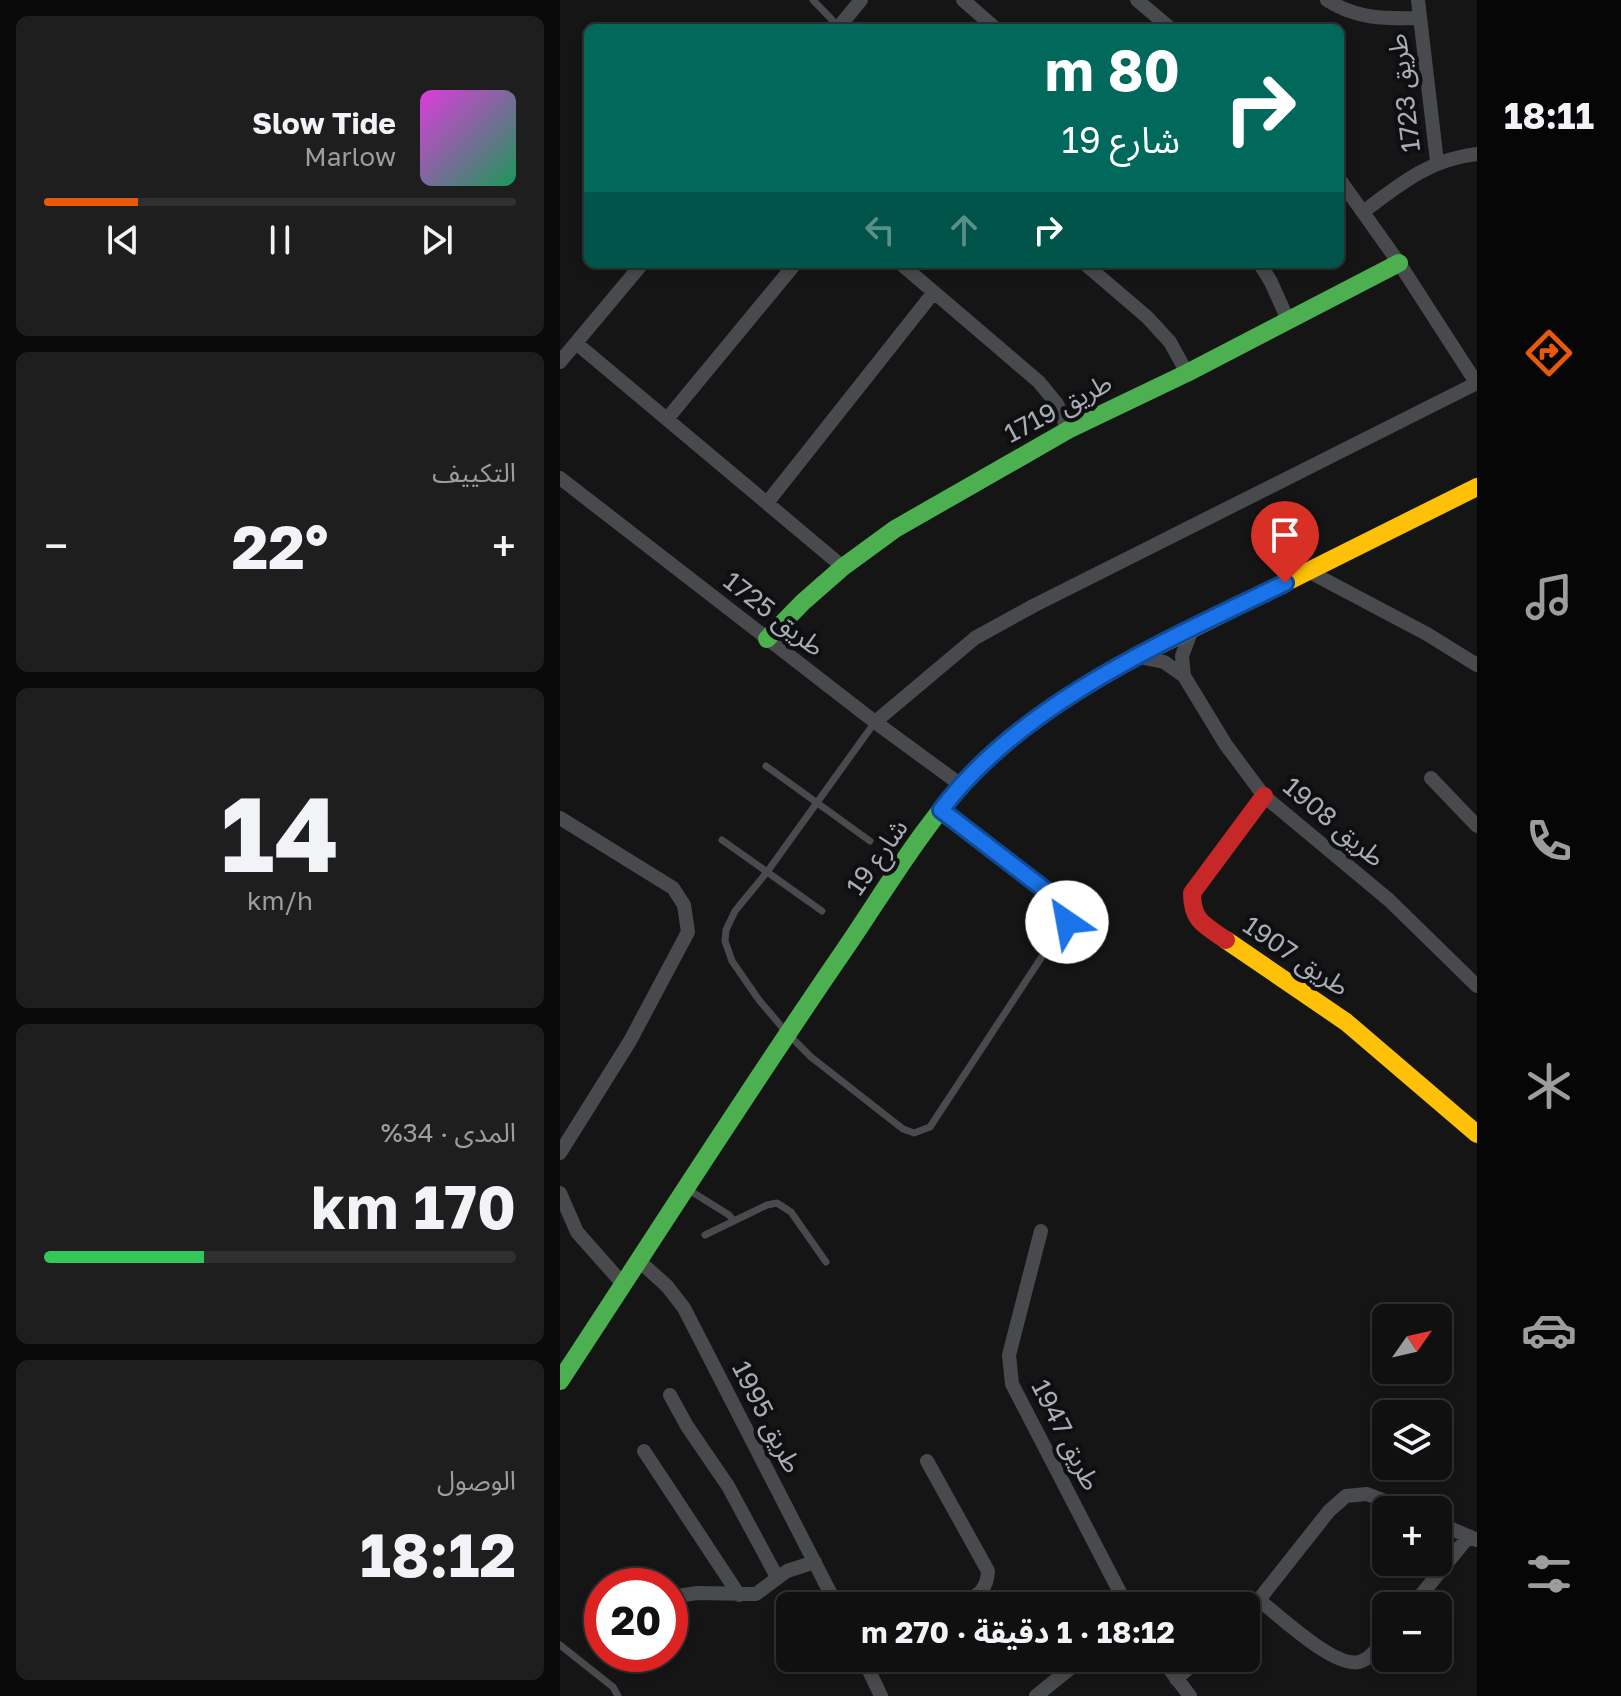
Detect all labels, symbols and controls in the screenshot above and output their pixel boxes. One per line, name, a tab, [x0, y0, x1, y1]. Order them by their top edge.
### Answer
street label: طريق 1723	[1381, 32, 1427, 154]
text: 80 m	[1045, 36, 1180, 103]
icon: right	[1208, 56, 1312, 160]
text: 18:11	[1504, 94, 1594, 137]
text: Slow Tide	[252, 105, 396, 141]
text: شارع 19	[1062, 118, 1180, 161]
text: Marlow	[304, 141, 396, 172]
icon: left	[858, 208, 902, 252]
icon: ahead	[942, 208, 986, 252]
icon: right	[1026, 208, 1070, 252]
icon: previous	[101, 218, 145, 262]
icon: pause	[258, 218, 302, 262]
icon: next	[415, 218, 459, 262]
icon: directions	[1521, 325, 1577, 381]
street label: طريق 1719	[999, 366, 1117, 450]
text: التكييف	[432, 457, 516, 488]
pin	[1251, 501, 1319, 583]
text: 22°	[232, 510, 328, 582]
icon: arrive	[1263, 513, 1307, 557]
text: −	[44, 519, 68, 572]
text: +	[492, 519, 516, 572]
street label: طريق 1725	[717, 565, 831, 663]
icon: music	[1521, 569, 1577, 625]
text: 14	[221, 770, 339, 895]
street label: طريق 1908	[1277, 770, 1391, 874]
street label: شارع 19	[839, 813, 917, 903]
icon: phone	[1521, 813, 1577, 869]
position arrow	[1025, 880, 1109, 964]
text: km/h	[247, 885, 313, 916]
street label: طريق 1907	[1237, 909, 1355, 1003]
icon: climate	[1521, 1058, 1577, 1114]
text: المدى · 34%	[381, 1117, 516, 1148]
text: 170 km	[311, 1170, 516, 1242]
icon: car	[1521, 1302, 1577, 1358]
north arrow	[1372, 1304, 1452, 1384]
map controls	[1372, 1304, 1452, 1672]
street label: طريق 1995	[725, 1356, 809, 1478]
street label: طريق 1947	[1024, 1374, 1108, 1496]
button: layers	[1372, 1400, 1452, 1480]
text: الوصول	[437, 1465, 516, 1496]
button: +	[1372, 1496, 1452, 1576]
text: 18:12	[360, 1518, 516, 1590]
icon: filters	[1521, 1546, 1577, 1602]
speed limit sign: 20	[584, 1568, 688, 1672]
button: −	[1372, 1592, 1452, 1672]
text: 18:12 · 1 دقيقة · 270 m	[861, 1614, 1175, 1650]

